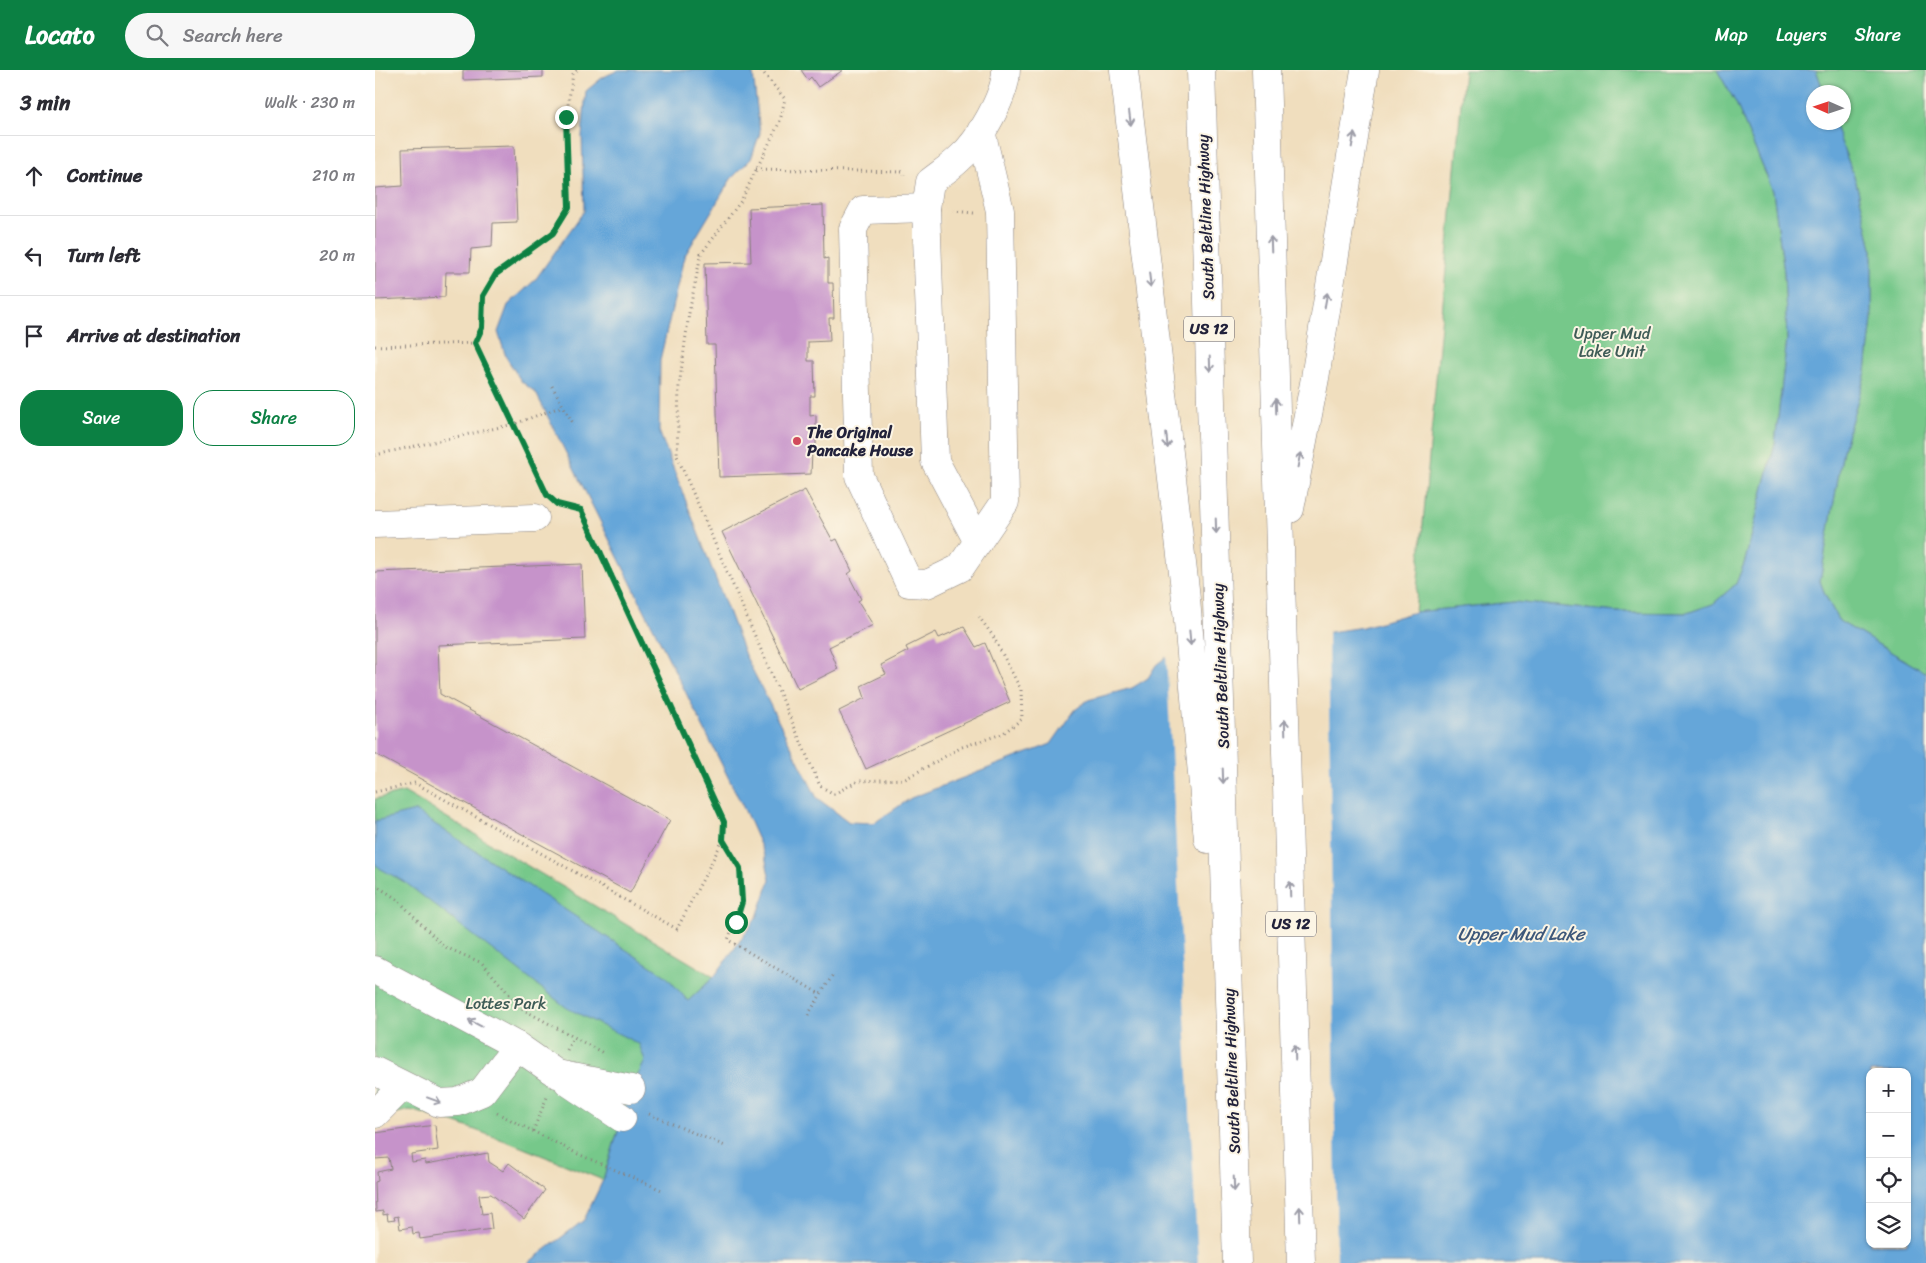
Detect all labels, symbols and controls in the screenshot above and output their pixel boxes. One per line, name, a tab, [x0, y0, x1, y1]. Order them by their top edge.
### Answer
search box	[125, 13, 475, 58]
text: Locato	[25, 14, 95, 56]
text: Search here	[183, 19, 283, 52]
text: Map	[1715, 19, 1748, 51]
text: Layers	[1776, 19, 1827, 51]
text: Share	[1855, 19, 1901, 51]
icon: search	[143, 21, 171, 49]
text: 3 min	[20, 84, 70, 122]
north arrow	[1806, 85, 1851, 130]
text: Walk · 230 m	[264, 88, 355, 117]
route end	[555, 106, 578, 129]
one-way arrow	[1125, 110, 1135, 126]
one-way arrow	[1349, 132, 1359, 148]
street label: South Beltline Highway	[1188, 133, 1223, 300]
text: Continue	[67, 159, 143, 192]
text: 210 m	[312, 161, 355, 190]
icon: ahead	[20, 162, 48, 190]
one-way arrow	[1266, 236, 1276, 252]
text: Turn left	[67, 239, 140, 272]
text: 20 m	[319, 241, 355, 270]
icon: left	[20, 242, 48, 270]
one-way arrow	[1145, 271, 1155, 287]
one-way arrow	[1322, 292, 1332, 308]
road number: US 12	[1184, 316, 1234, 342]
text: Arrive at destination	[67, 319, 240, 352]
park label: Upper Mud Lake Unit	[1574, 319, 1652, 366]
icon: arrive	[20, 322, 48, 350]
one-way arrow	[1205, 355, 1215, 371]
button: Save	[20, 390, 183, 446]
button: Share	[193, 390, 355, 446]
one-way arrow	[1271, 398, 1281, 414]
place label: The Original Pancake House	[807, 418, 913, 465]
one-way arrow	[1162, 433, 1172, 449]
marker: The Original Pancake House	[791, 435, 803, 447]
one-way arrow	[1295, 453, 1305, 469]
one-way arrow	[1211, 518, 1220, 534]
street label: South Beltline Highway	[1203, 582, 1238, 749]
one-way arrow	[1185, 630, 1194, 646]
one-way arrow	[1281, 719, 1290, 735]
one-way arrow	[1218, 768, 1228, 784]
one-way arrow	[1285, 882, 1295, 898]
route start	[725, 911, 748, 934]
road number: US 12	[1266, 912, 1316, 936]
water label: Upper Mud Lake	[1458, 918, 1586, 950]
street label: South Beltline Highway	[1214, 987, 1249, 1154]
park label: Lottes Park	[466, 989, 546, 1018]
one-way arrow	[467, 1018, 482, 1028]
one-way arrow	[1290, 1044, 1300, 1060]
map controls	[1866, 1068, 1911, 1248]
button: +	[1866, 1068, 1911, 1113]
one-way arrow	[426, 1096, 441, 1105]
button: −	[1866, 1113, 1911, 1158]
button: locate	[1866, 1158, 1911, 1203]
one-way arrow	[1230, 1176, 1239, 1192]
button: layers	[1866, 1203, 1911, 1248]
one-way arrow	[1295, 1207, 1304, 1223]

